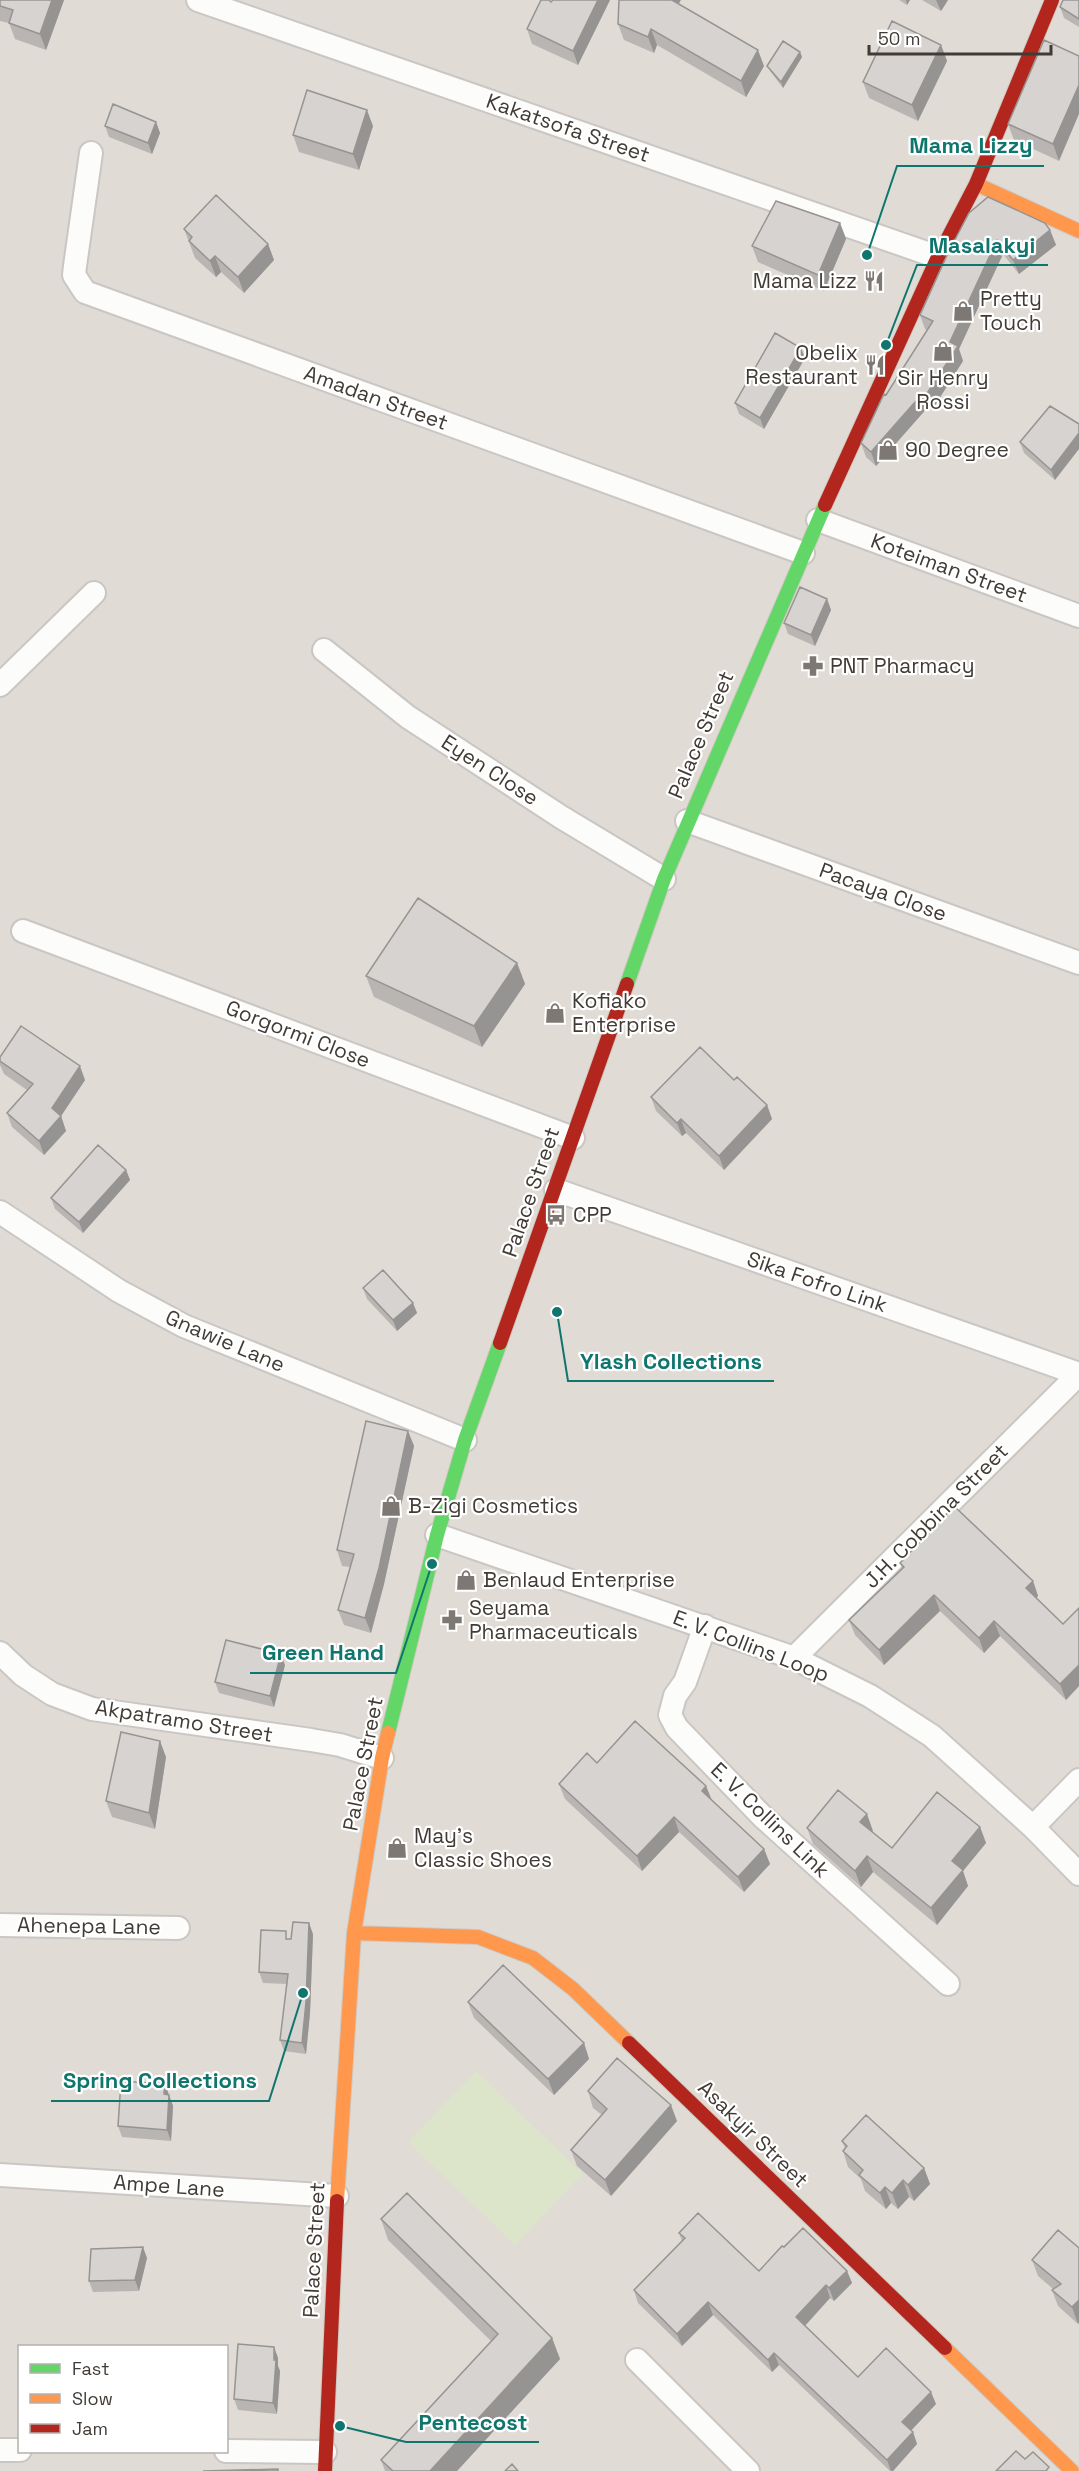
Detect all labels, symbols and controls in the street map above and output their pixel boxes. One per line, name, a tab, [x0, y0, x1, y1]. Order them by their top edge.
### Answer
scale bar	[869, 18, 1050, 56]
text: 50 m	[878, 27, 920, 50]
street label: Kakatsofa Street	[483, 87, 654, 168]
callout: Mama Lizzy	[897, 126, 1044, 166]
text: Mama Lizzy	[909, 131, 1033, 159]
callout: Masalakyi	[917, 225, 1048, 265]
text: Masalakyi	[929, 231, 1035, 259]
place label: Mama Lizz	[753, 267, 857, 294]
restaurant icon: Mama Lizz	[862, 269, 886, 293]
place label: Pretty Touch	[980, 285, 1042, 336]
shop icon: Pretty Touch	[951, 299, 975, 323]
place label: Obelix Restaurant	[745, 339, 858, 390]
shop icon: Sir Henry Rossi	[931, 339, 955, 363]
restaurant icon: Obelix Restaurant	[863, 353, 887, 377]
street label: Amadan Street	[301, 359, 452, 436]
place label: Sir Henry Rossi	[897, 364, 989, 415]
place label: 90 Degree	[905, 436, 1009, 463]
shop icon: 90 Degree	[876, 438, 900, 462]
street label: Koteiman Street	[867, 527, 1031, 608]
place label: PNT Pharmacy	[830, 652, 975, 679]
pharmacy icon: PNT Pharmacy	[801, 654, 825, 678]
street label: Palace Street	[662, 667, 740, 803]
street label: Eyen Close	[437, 728, 544, 811]
street label: Pacaya Close	[816, 856, 951, 927]
place label: Kofiako Enterprise	[572, 987, 676, 1038]
street label: Gorgormi Close	[222, 994, 374, 1073]
shop icon: Kofiako Enterprise	[543, 1001, 567, 1025]
street label: Palace Street	[496, 1123, 565, 1261]
place label: CPP	[573, 1201, 612, 1228]
bus stop icon: CPP	[544, 1203, 568, 1227]
street label: Sika Fofro Link	[744, 1245, 891, 1318]
street label: Gnawie Lane	[161, 1303, 289, 1378]
callout: Ylash Collections	[568, 1341, 774, 1381]
text: Ylash Collections	[580, 1347, 762, 1375]
street label: J.H. Cobbina Street	[858, 1438, 1014, 1594]
place label: B-Zigi Cosmetics	[408, 1492, 578, 1519]
shop icon: B-Zigi Cosmetics	[379, 1494, 403, 1518]
place label: Benlaud Enterprise	[483, 1566, 675, 1593]
shop icon: Benlaud Enterprise	[454, 1568, 478, 1592]
place label: Seyama Pharmaceuticals	[469, 1594, 638, 1645]
street label: E. V. Collins Loop	[669, 1603, 833, 1688]
pharmacy icon: Seyama Pharmaceuticals	[440, 1608, 464, 1632]
callout: Green Hand	[250, 1633, 396, 1673]
text: Green Hand	[262, 1638, 384, 1666]
street label: Akpatramo Street	[93, 1693, 275, 1748]
street label: Palace Street	[336, 1695, 389, 1833]
street label: E. V. Collins Link	[705, 1756, 835, 1883]
place label: May's Classic Shoes	[414, 1822, 552, 1873]
shop icon: May's Classic Shoes	[385, 1836, 409, 1860]
street label: Ahenepa Lane	[17, 1911, 161, 1940]
callout: Spring Collections	[51, 2061, 269, 2101]
text: Spring Collections	[63, 2066, 257, 2094]
street label: Asakyir Street	[693, 2074, 814, 2193]
street label: Ampe Lane	[112, 2168, 226, 2203]
street label: Palace Street	[296, 2181, 331, 2319]
legend	[18, 2345, 228, 2453]
text: Fast	[72, 2357, 109, 2380]
text: Slow	[72, 2387, 113, 2410]
callout: Pentecost	[406, 2402, 539, 2442]
text: Pentecost	[419, 2408, 528, 2436]
text: Jam	[72, 2417, 108, 2440]

